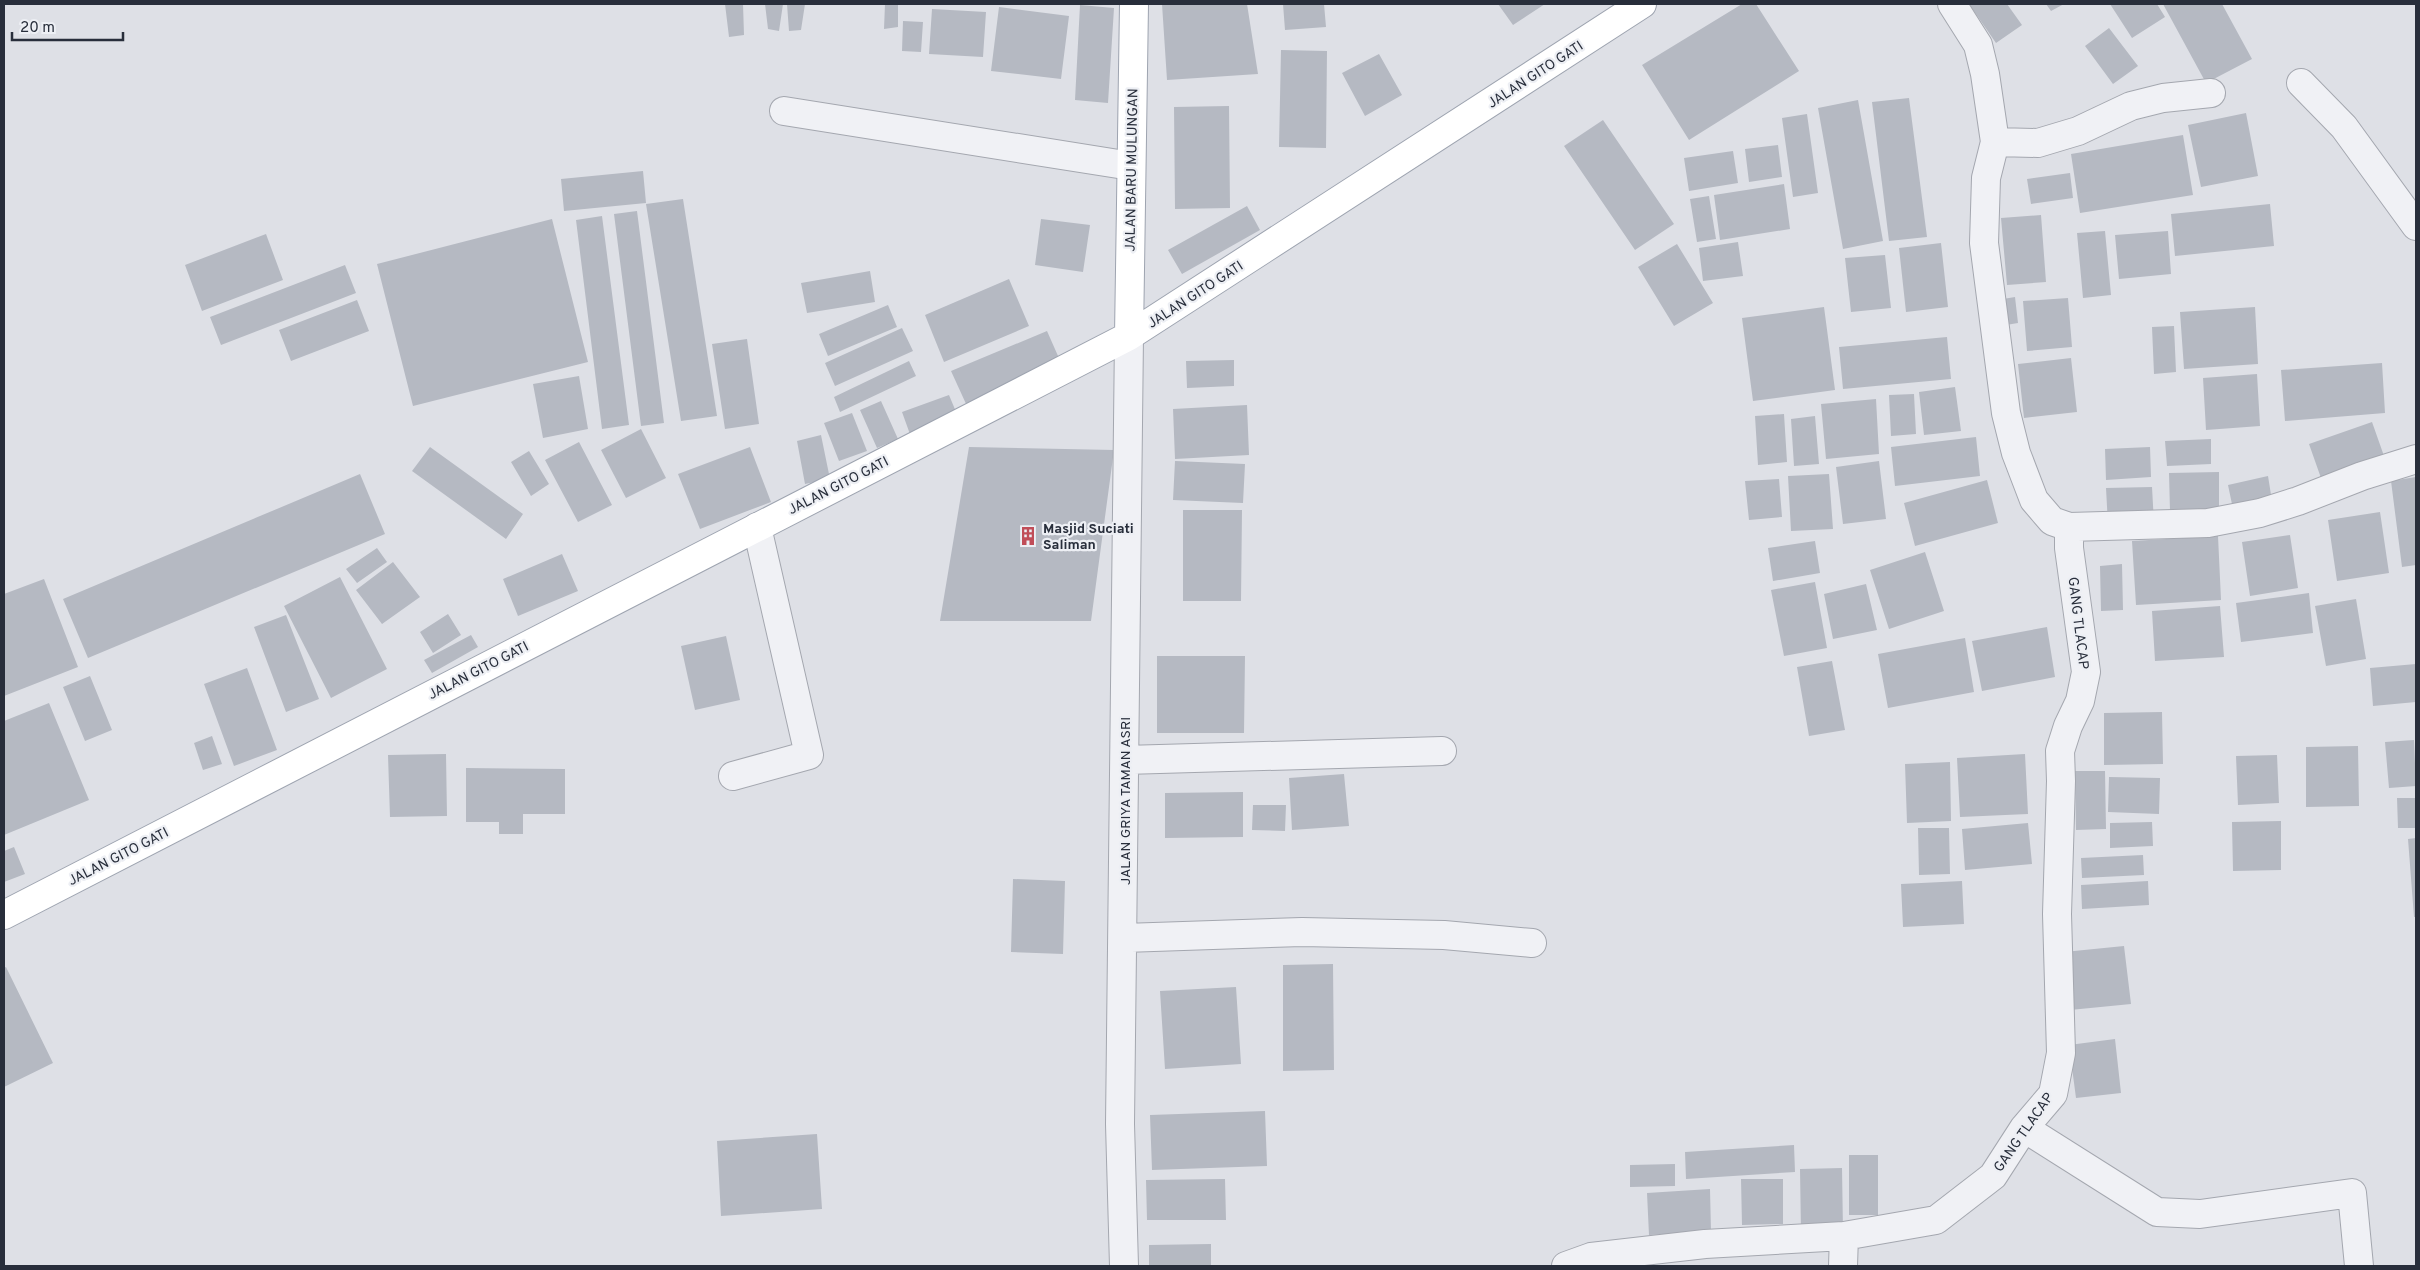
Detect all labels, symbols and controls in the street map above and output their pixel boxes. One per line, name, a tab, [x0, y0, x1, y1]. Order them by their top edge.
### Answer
scale bar	[12, 10, 124, 42]
text: 20 m	[20, 19, 55, 38]
street label: JALAN GITO GATI	[1485, 38, 1587, 113]
street label: JALAN BARU MULUNGAN	[1123, 88, 1142, 252]
street label: JALAN GITO GATI	[1145, 258, 1247, 333]
street label: JALAN GITO GATI	[785, 454, 892, 519]
place label: Masjid Suciati Saliman	[1043, 521, 1134, 554]
building icon: Masjid Suciati Saliman	[1017, 525, 1039, 547]
street label: GANG TLACAP	[2063, 576, 2092, 670]
street label: JALAN GITO GATI	[425, 639, 532, 704]
street label: JALAN GRIYA TAMAN ASRI	[1118, 717, 1135, 885]
street label: JALAN GITO GATI	[65, 825, 172, 890]
street label: GANG TLACAP	[1991, 1090, 2058, 1176]

